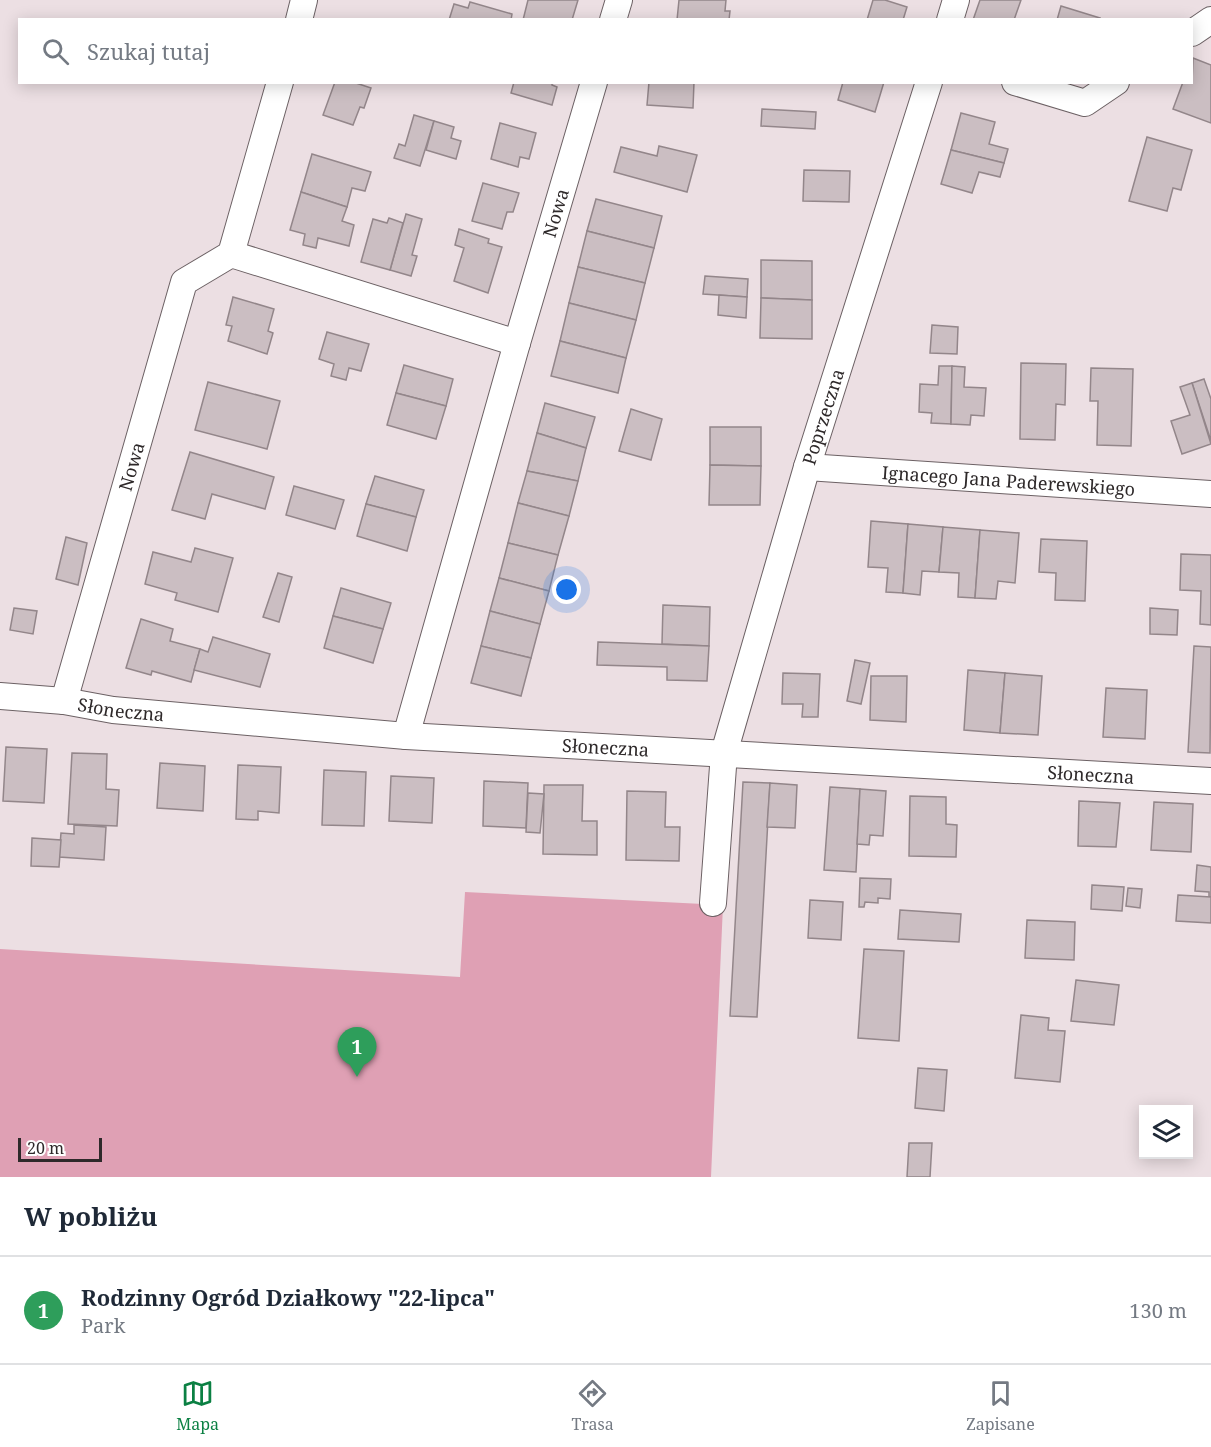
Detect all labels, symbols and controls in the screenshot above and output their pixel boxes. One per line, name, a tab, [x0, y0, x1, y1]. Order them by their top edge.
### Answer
search box	[18, 18, 1193, 84]
icon: search	[39, 35, 72, 68]
text: Szukaj tutaj	[87, 36, 210, 66]
street label: Nowa	[537, 186, 574, 240]
street label: Poprzeczna	[796, 366, 849, 468]
street label: Nowa	[113, 439, 150, 494]
street label: Ignacego Jana Paderewskiego	[881, 460, 1136, 501]
your location	[552, 575, 581, 604]
street label: Słoneczna	[76, 692, 165, 727]
street label: Słoneczna	[561, 733, 650, 762]
street label: Słoneczna	[1047, 760, 1135, 789]
pin: 1	[338, 1028, 376, 1077]
map controls	[1139, 1105, 1193, 1159]
button: layers	[1139, 1105, 1193, 1159]
scale bar	[18, 1135, 102, 1162]
text: 20 m	[27, 1137, 64, 1159]
text: W pobliżu	[24, 1198, 158, 1234]
text: Rodzinny Ogród Działkowy "22-lipca"	[81, 1282, 495, 1312]
text: 1	[38, 1297, 49, 1324]
text: 130 m	[1129, 1297, 1187, 1324]
text: Park	[81, 1312, 125, 1339]
tab: Mapa	[176, 1377, 219, 1435]
tab: Trasa	[572, 1377, 614, 1435]
tab: Zapisane	[966, 1377, 1035, 1435]

